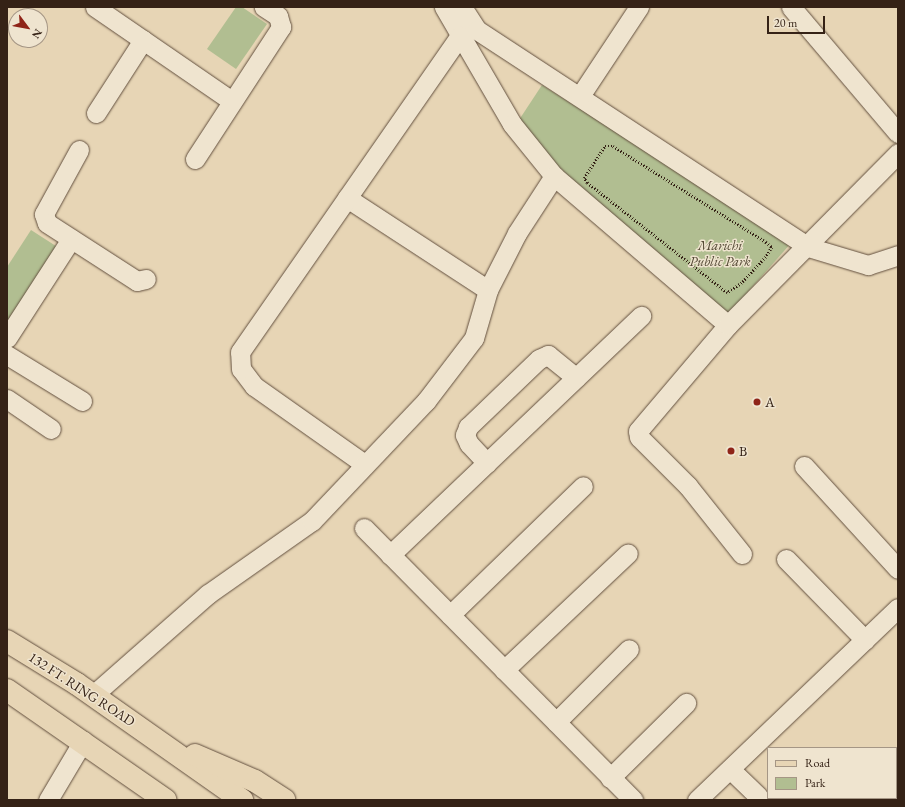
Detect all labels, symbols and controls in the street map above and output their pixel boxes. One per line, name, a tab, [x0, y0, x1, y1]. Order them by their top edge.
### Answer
north arrow	[8, 8, 48, 48]
scale bar	[769, 8, 827, 34]
text: 20 m	[774, 15, 797, 31]
text: N	[29, 26, 46, 41]
park label: Marichi Public Park	[689, 237, 751, 270]
place label: A	[765, 394, 775, 410]
marker: A	[752, 397, 762, 407]
place label: B	[739, 443, 747, 459]
marker: B	[726, 446, 736, 456]
street label: 132 FT. RING ROAD	[26, 648, 138, 730]
legend	[767, 747, 897, 799]
text: Road	[805, 755, 830, 771]
text: Park	[805, 775, 825, 791]

